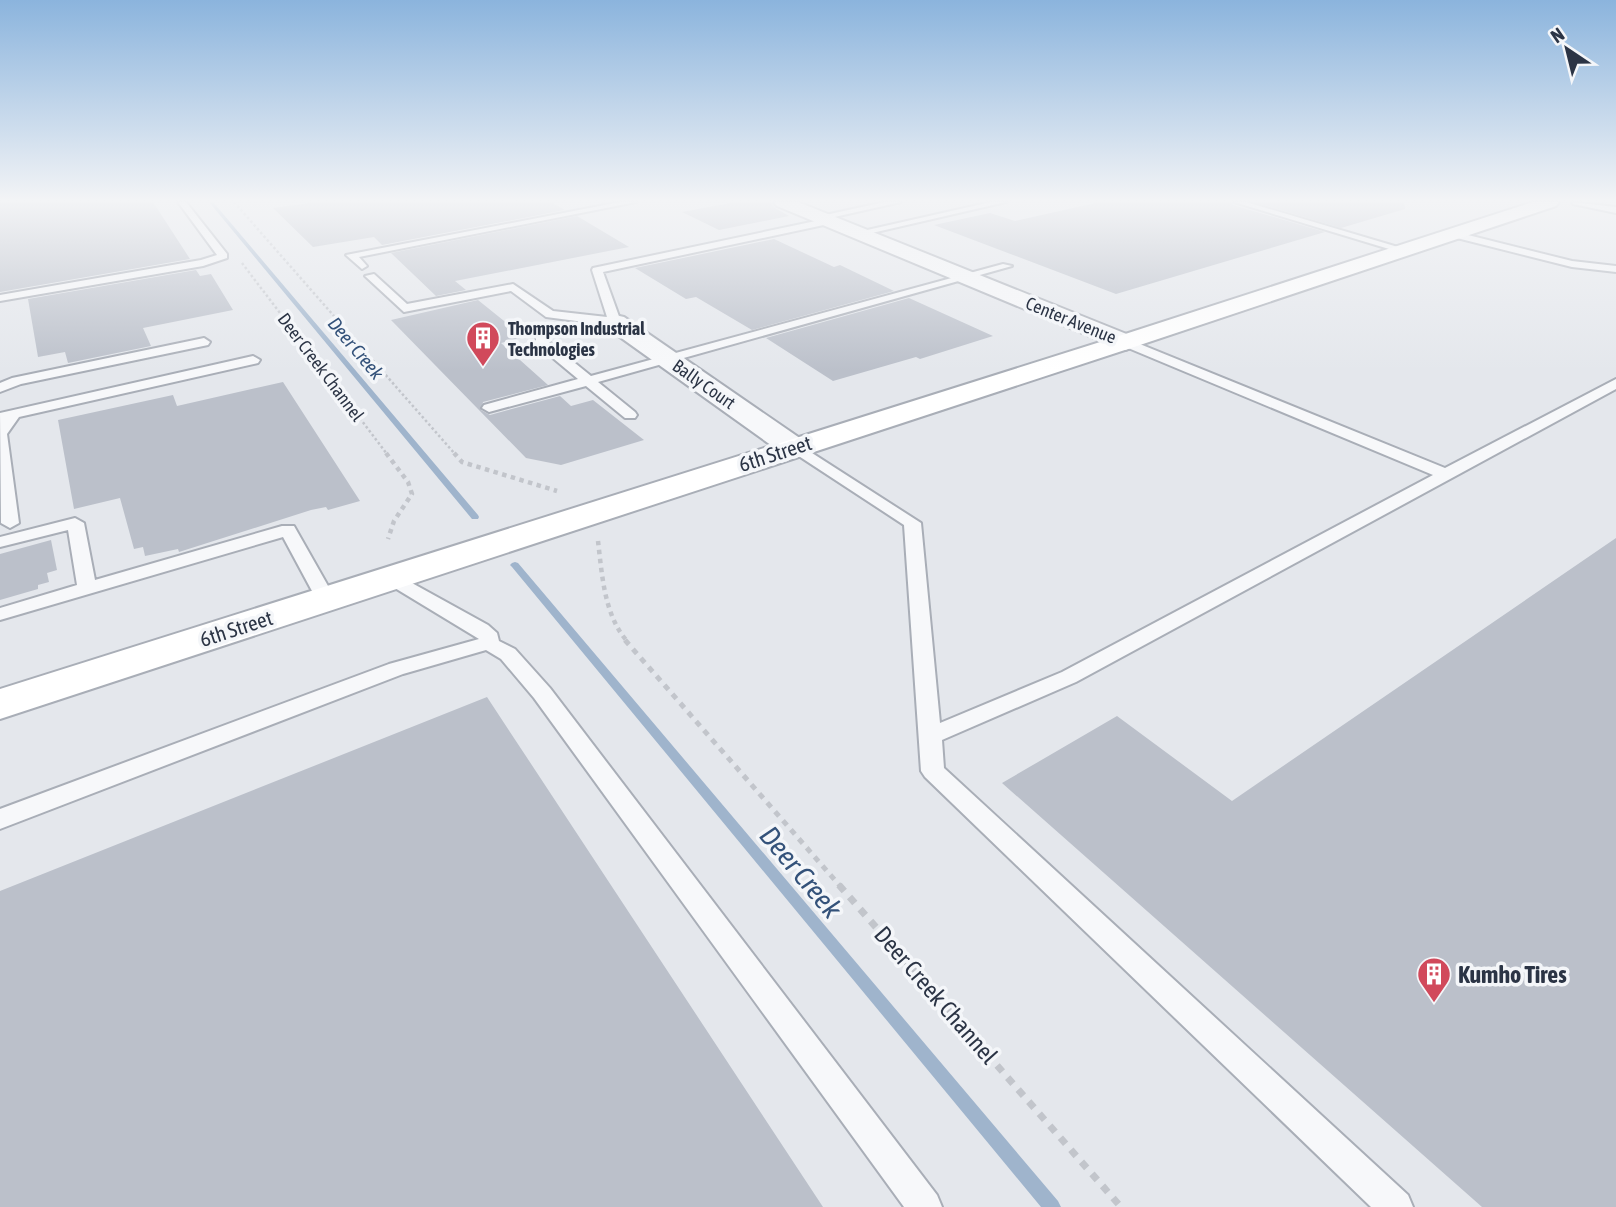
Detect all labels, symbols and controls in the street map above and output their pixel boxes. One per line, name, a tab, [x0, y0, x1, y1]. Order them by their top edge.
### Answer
north arrow	[1532, 14, 1602, 84]
text: N	[1546, 23, 1568, 47]
street label: Center Avenue	[1023, 292, 1119, 348]
street label: Deer Creek Channel	[274, 309, 369, 425]
water label: Deer Creek	[324, 312, 389, 384]
place label: Thompson Industrial Technologies	[508, 318, 645, 360]
building icon: Thompson Industrial Technologies	[464, 319, 502, 368]
street label: Bally Court	[669, 355, 739, 413]
street label: 6th Street	[736, 430, 814, 476]
street label: 6th Street	[197, 605, 275, 651]
water label: Deer Creek	[753, 820, 849, 925]
street label: Deer Creek Channel	[869, 921, 1003, 1070]
building icon: Kumho Tires	[1415, 955, 1453, 1004]
place label: Kumho Tires	[1458, 961, 1567, 988]

